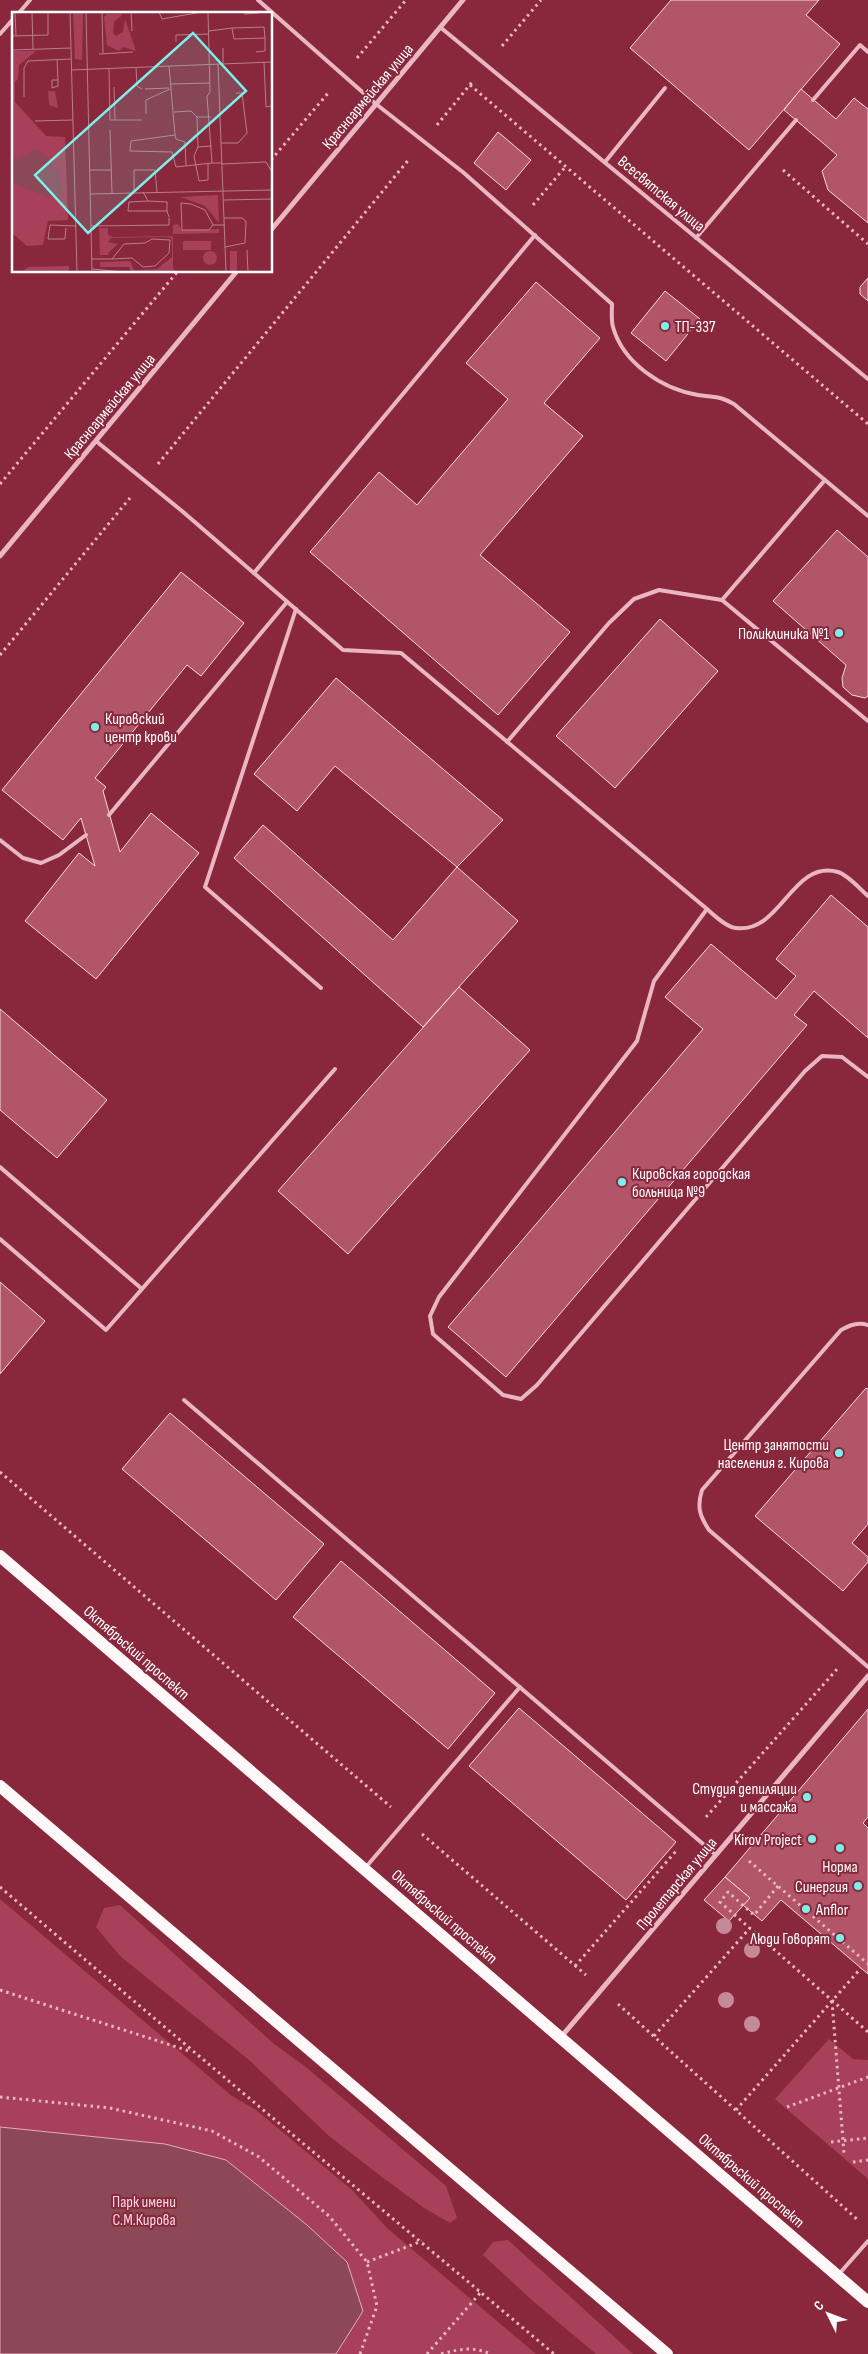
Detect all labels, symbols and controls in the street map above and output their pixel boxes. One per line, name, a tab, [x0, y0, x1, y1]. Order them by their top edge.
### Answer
inset map	[12, 12, 272, 272]
street label: Красноармейская улица	[319, 40, 418, 154]
street label: Всесвятская улица	[614, 152, 709, 236]
place label: ТП-337	[675, 318, 716, 337]
marker: ТП-337	[659, 320, 671, 332]
street label: Красноармейская улица	[61, 350, 160, 464]
place label: Поликлиника №1	[738, 625, 829, 644]
marker: Поликлиника №1	[833, 627, 845, 639]
place label: Кировский центр крови	[105, 710, 177, 747]
marker: Кировский центр крови	[89, 721, 101, 733]
place label: Кировская городская больница №9	[632, 1165, 750, 1202]
marker: Кировская городская больница №9	[616, 1176, 628, 1188]
place label: Центр занятости населения г. Кирова	[718, 1436, 829, 1473]
marker: Центр занятости населения г. Кирова	[833, 1447, 845, 1459]
street label: Октябрьский проспект	[79, 1602, 193, 1704]
place label: Студия депиляции и массажа	[692, 1780, 797, 1817]
marker: Студия депиляции и массажа	[801, 1791, 813, 1803]
place label: Kirov Project	[734, 1831, 802, 1850]
marker: Kirov Project	[806, 1833, 818, 1845]
street label: Пролетарская улица	[633, 1834, 721, 1934]
marker: Норма	[834, 1842, 846, 1854]
place label: Норма	[822, 1858, 858, 1877]
street label: Октябрьский проспект	[387, 1866, 501, 1968]
place label: Синергия	[795, 1878, 848, 1897]
marker: Синергия	[852, 1880, 864, 1892]
place label: Anflor	[815, 1901, 849, 1920]
marker: Anflor	[800, 1903, 812, 1915]
place label: Люди Говорят	[749, 1930, 830, 1949]
marker: Люди Говорят	[834, 1932, 846, 1944]
street label: Октябрьский проспект	[694, 2130, 808, 2232]
park label: Парк имени С.М.Кирова	[112, 2193, 176, 2230]
north arrow	[803, 2289, 853, 2339]
text: С	[810, 2297, 827, 2314]

